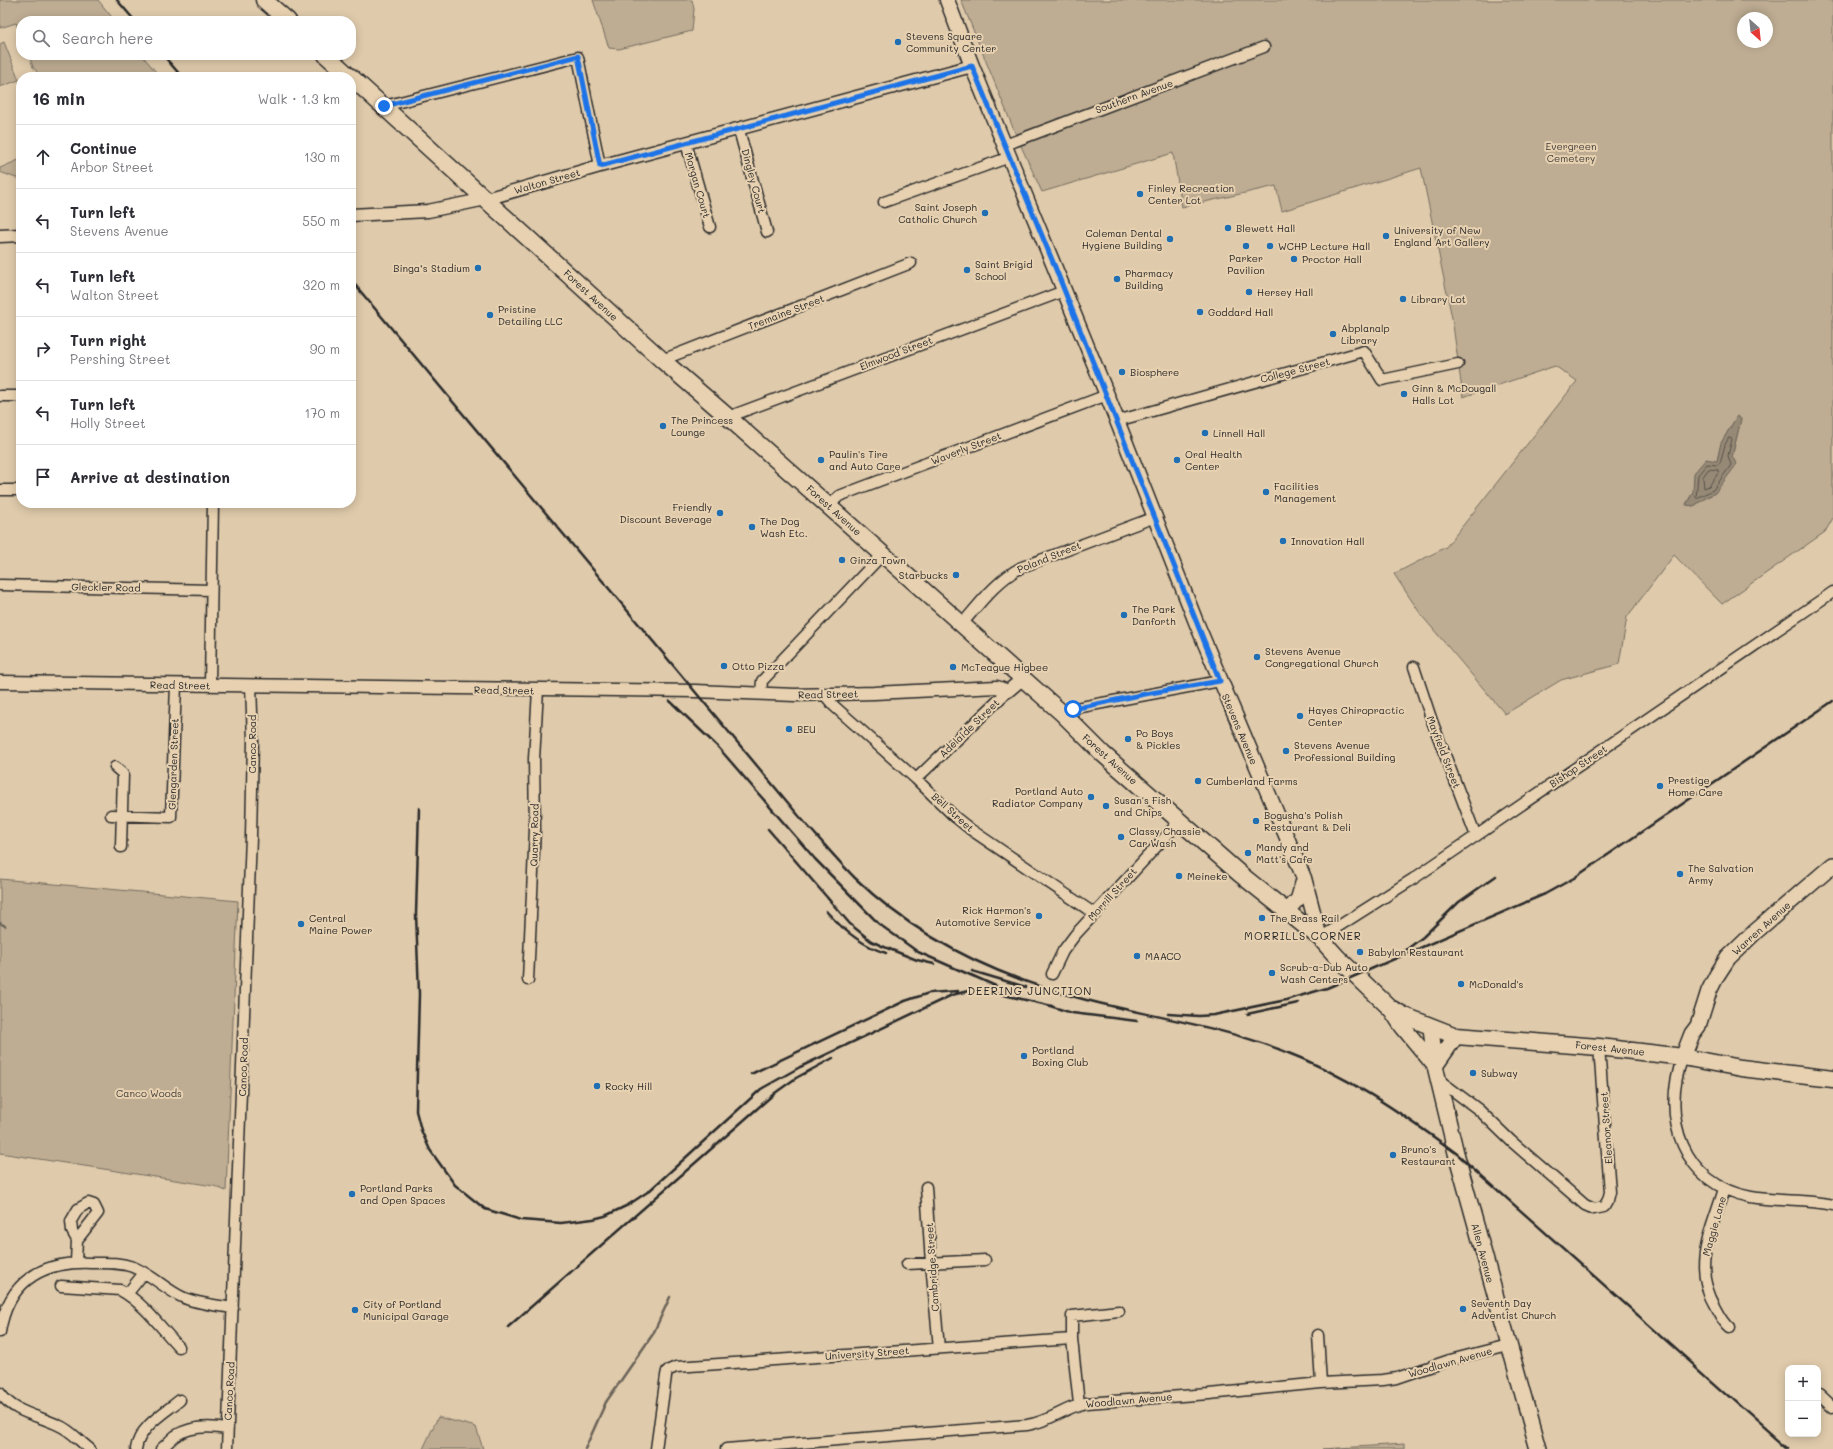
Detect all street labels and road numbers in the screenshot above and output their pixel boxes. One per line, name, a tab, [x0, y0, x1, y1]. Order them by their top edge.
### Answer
street label: Southern Avenue	[1093, 75, 1175, 117]
street label: Dingley Court	[739, 147, 769, 215]
street label: Morgan Court	[682, 151, 714, 219]
street label: Walton Street	[512, 165, 582, 197]
street label: Forest Avenue	[561, 266, 621, 324]
street label: Tremaine Street	[746, 291, 826, 333]
street label: Elmwood Street	[857, 333, 935, 373]
street label: College Street	[1259, 354, 1331, 386]
street label: Waverly Street	[929, 428, 1003, 468]
street label: Forest Avenue	[803, 481, 865, 539]
street label: Poland Street	[1015, 538, 1083, 576]
street label: Gleckler Road	[71, 579, 141, 595]
street label: Read Street	[150, 677, 210, 693]
street label: Read Street	[474, 682, 534, 698]
street label: Read Street	[798, 686, 858, 702]
street label: Stevens Avenue	[1219, 691, 1261, 767]
street label: Adelaide Street	[936, 696, 1002, 760]
street label: Mayfield Street	[1424, 714, 1464, 790]
street label: Canco Road	[245, 715, 259, 773]
street label: Glengarden Street	[164, 718, 182, 810]
street label: Forest Avenue	[1079, 730, 1141, 788]
street label: Bishop Street	[1546, 741, 1610, 791]
street label: Bell Street	[929, 789, 977, 835]
street label: Quarry Road	[526, 803, 542, 867]
street label: Morrill Street	[1084, 864, 1140, 924]
street label: Warren Avenue	[1729, 898, 1793, 958]
street label: Canco Road	[235, 1037, 251, 1097]
street label: Forest Avenue	[1575, 1037, 1645, 1059]
street label: Eleanor Street	[1596, 1092, 1616, 1164]
street label: Maggie Lane	[1699, 1195, 1729, 1257]
street label: Allen Avenue	[1468, 1221, 1498, 1285]
street label: Cambridge Street	[922, 1222, 942, 1312]
street label: University Street	[824, 1343, 910, 1363]
street label: Woodlawn Avenue	[1406, 1343, 1494, 1381]
street label: Canco Road	[220, 1361, 238, 1421]
street label: Woodlawn Avenue	[1085, 1389, 1173, 1411]

